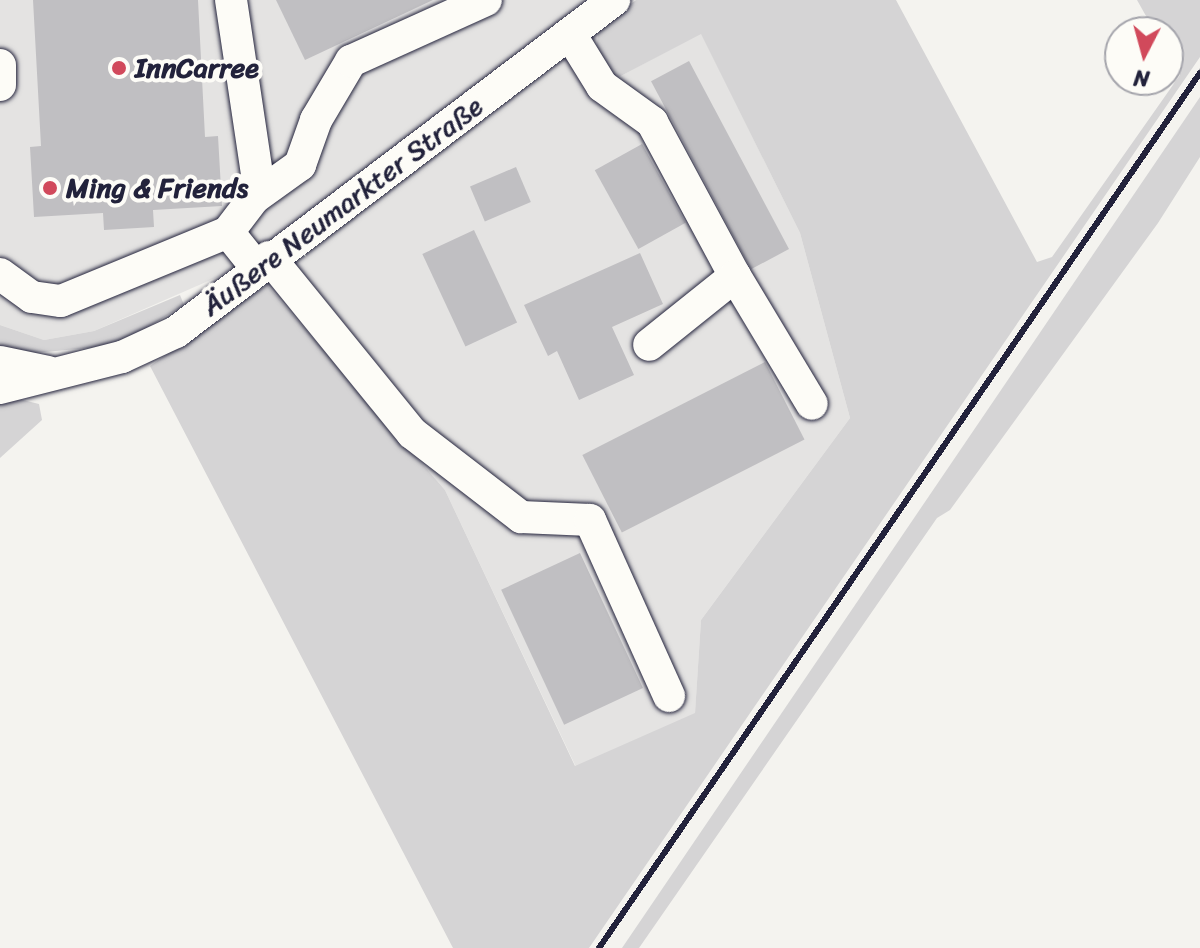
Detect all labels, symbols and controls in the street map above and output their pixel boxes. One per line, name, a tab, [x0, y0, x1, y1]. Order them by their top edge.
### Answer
north arrow	[1104, 16, 1184, 96]
place label: InnCarree	[135, 51, 259, 85]
text: N	[1132, 58, 1151, 99]
marker: InnCarree	[110, 59, 128, 77]
street label: Äußere Neumarkter Straße	[194, 89, 490, 323]
place label: Ming & Friends	[66, 171, 250, 205]
marker: Ming & Friends	[41, 179, 59, 197]

